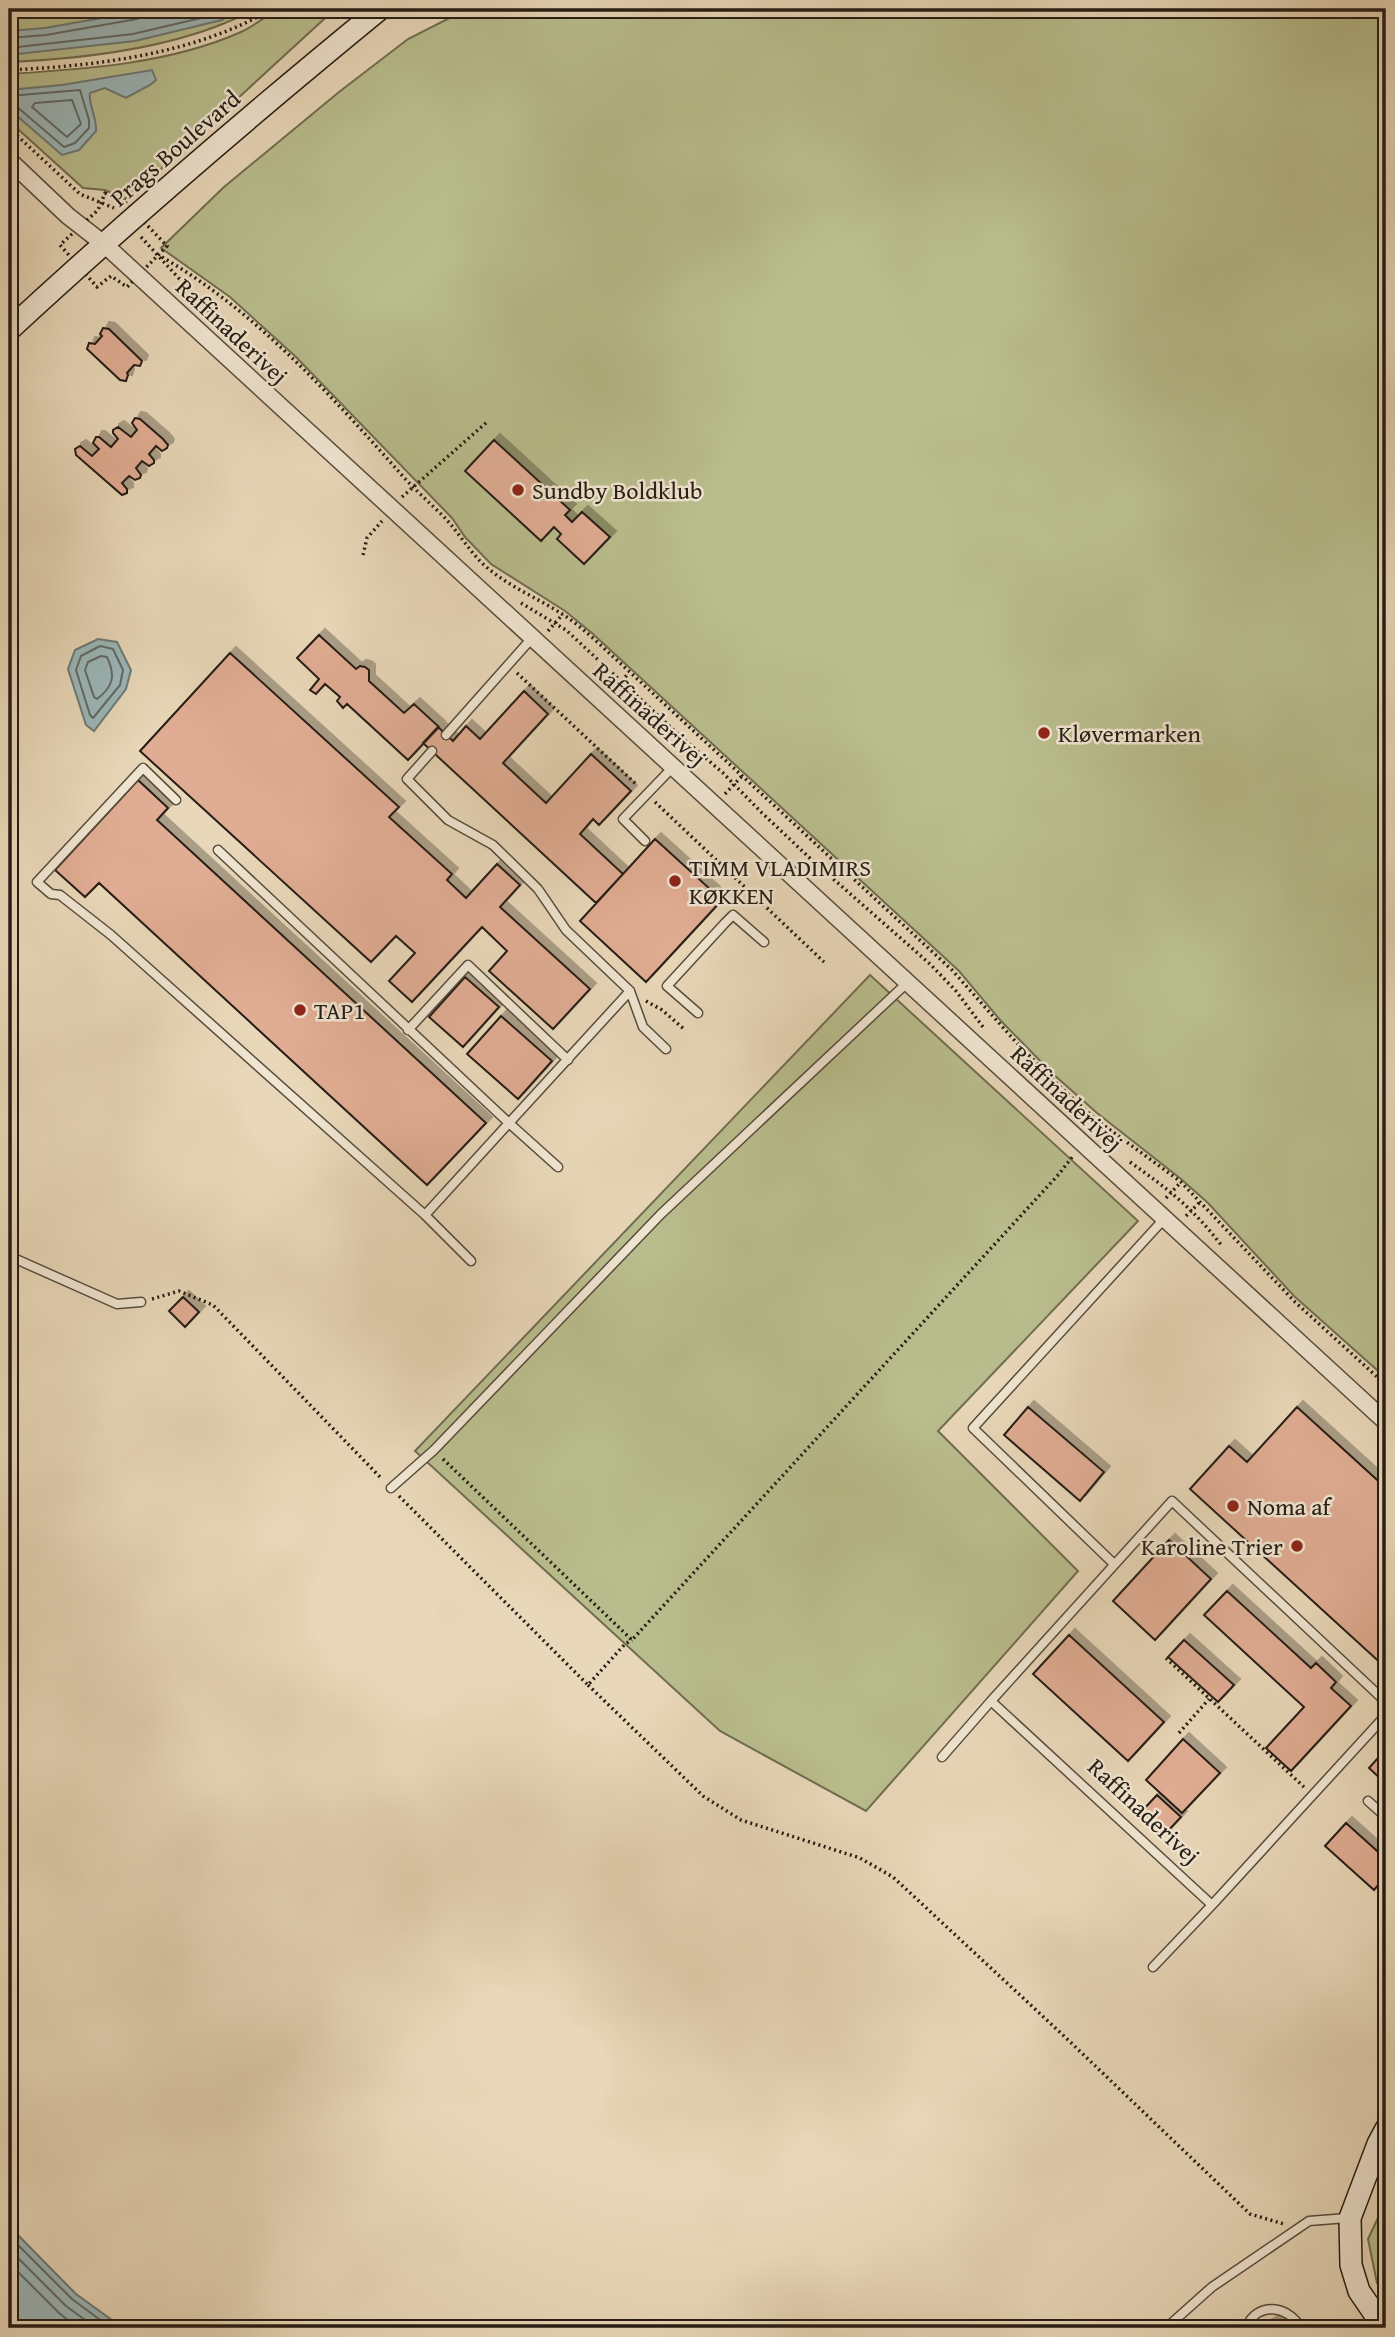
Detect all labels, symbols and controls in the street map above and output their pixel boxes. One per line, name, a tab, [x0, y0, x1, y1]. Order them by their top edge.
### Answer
street label: Prags Boulevard	[102, 81, 248, 215]
street label: Raffinaderivej	[168, 270, 296, 392]
place label: Sundby Boldklub	[532, 473, 702, 508]
marker: Sundby Boldklub	[510, 482, 526, 498]
street label: Raffinaderivej	[586, 654, 714, 774]
place label: Kløvermarken	[1058, 716, 1202, 751]
marker: Kløvermarken	[1036, 725, 1052, 741]
place label: TIMM VLADIMIRS KØKKEN	[689, 850, 871, 913]
marker: TIMM VLADIMIRS KØKKEN	[667, 873, 683, 889]
place label: TAP1	[314, 993, 365, 1028]
marker: TAP1	[292, 1002, 308, 1018]
street label: Raffinaderivej	[1003, 1037, 1131, 1159]
place label: Noma af	[1247, 1489, 1333, 1524]
marker: Noma af	[1225, 1498, 1241, 1514]
place label: Karoline Trier	[1141, 1529, 1283, 1564]
marker: Karoline Trier	[1289, 1538, 1305, 1554]
street label: Raffinaderivej	[1080, 1750, 1208, 1872]

